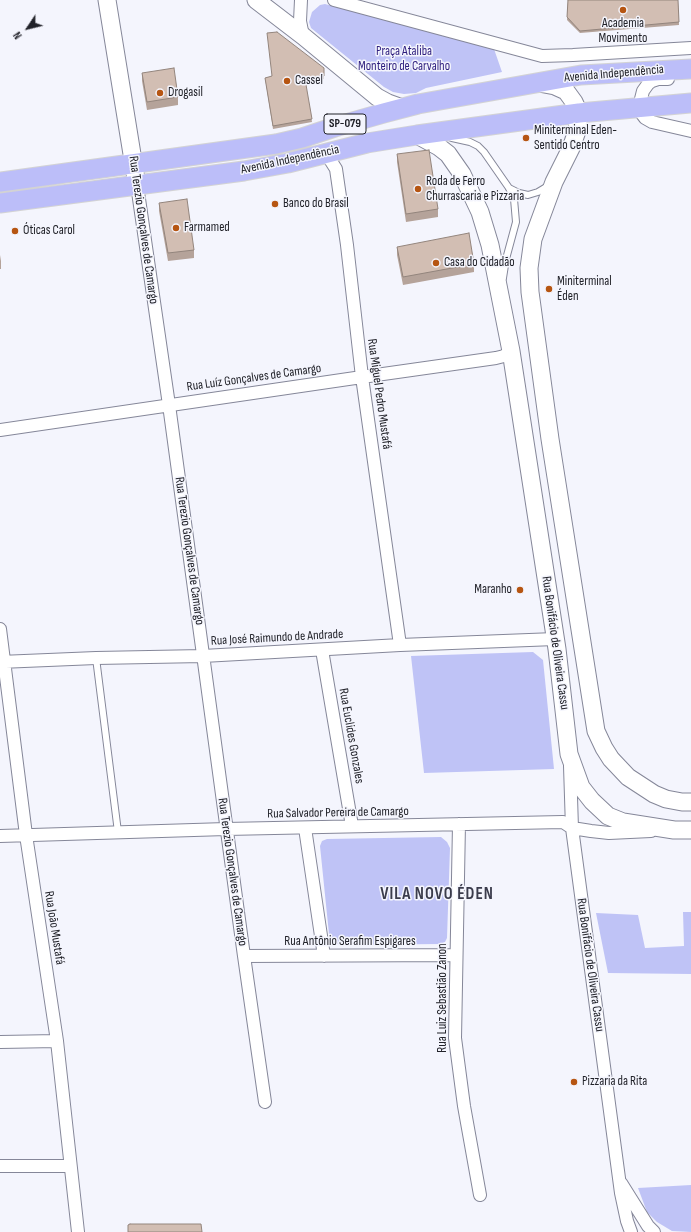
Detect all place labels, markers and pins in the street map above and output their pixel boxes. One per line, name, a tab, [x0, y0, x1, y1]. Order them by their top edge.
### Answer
marker: Academia Movimento	[618, 5, 628, 15]
place label: Academia Movimento	[599, 16, 647, 47]
place label: Cassel	[295, 73, 323, 89]
marker: Cassel	[282, 76, 292, 86]
place label: Drogasil	[168, 85, 203, 101]
marker: Drogasil	[155, 88, 165, 98]
place label: Miniterminal Eden- Sentido Centro	[534, 123, 617, 154]
marker: Miniterminal Eden- Sentido Centro	[521, 133, 531, 143]
place label: Roda de Ferro Churrascaria e Pizzaria	[426, 174, 524, 205]
marker: Roda de Ferro Churrascaria e Pizzaria	[413, 184, 423, 194]
place label: Banco do Brasil	[283, 196, 349, 212]
marker: Banco do Brasil	[270, 199, 280, 209]
place label: Farmamed	[184, 220, 230, 236]
place label: Óticas Carol	[23, 223, 75, 239]
marker: Farmamed	[171, 223, 181, 233]
marker: Óticas Carol	[10, 226, 20, 236]
place label: Casa do Cidadão	[444, 255, 515, 271]
marker: Casa do Cidadão	[431, 258, 441, 268]
place label: Miniterminal Éden	[557, 274, 612, 305]
marker: Miniterminal Éden	[544, 284, 554, 294]
place label: Maranho	[474, 582, 512, 598]
marker: Maranho	[515, 585, 525, 595]
place label: Pizzaria da Rita	[582, 1074, 647, 1090]
marker: Pizzaria da Rita	[569, 1077, 579, 1087]

